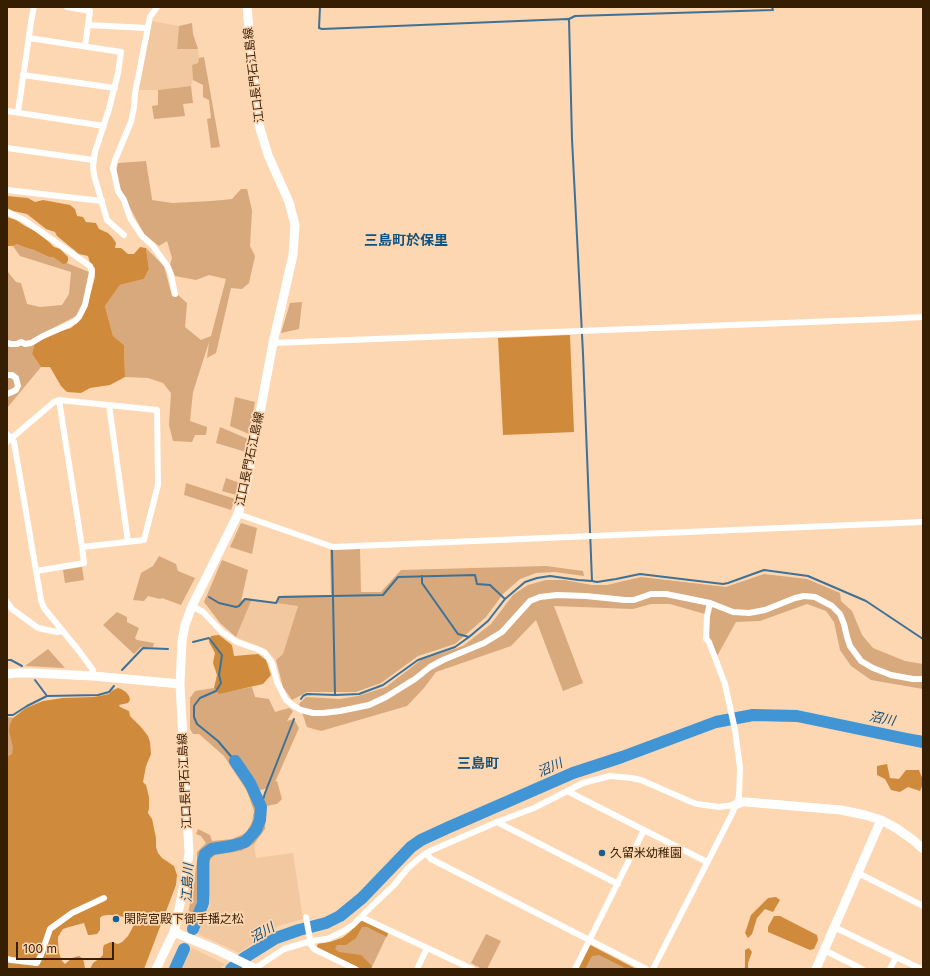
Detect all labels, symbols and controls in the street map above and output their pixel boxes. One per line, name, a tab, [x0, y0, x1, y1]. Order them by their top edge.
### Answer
street label: 江口長門石江島線	[241, 26, 267, 124]
district label: 三島町於保里	[364, 233, 448, 249]
street label: 江口長門石江島線	[233, 411, 267, 507]
water label: 沼川	[868, 709, 896, 729]
street label: 江口長門石江島線	[175, 733, 195, 829]
district label: 三島町	[457, 756, 499, 772]
water label: 沼川	[535, 756, 565, 780]
place label: 久留米幼稚園	[610, 846, 682, 860]
marker: 久留米幼稚園	[597, 848, 607, 858]
water label: 江島川	[179, 863, 197, 903]
place label: 閑院宮殿下御手播之松	[124, 912, 244, 926]
marker: 閑院宮殿下御手播之松	[111, 914, 121, 924]
water label: 沼川	[247, 920, 277, 946]
scale bar	[18, 934, 116, 960]
text: 100 m	[23, 941, 57, 956]

